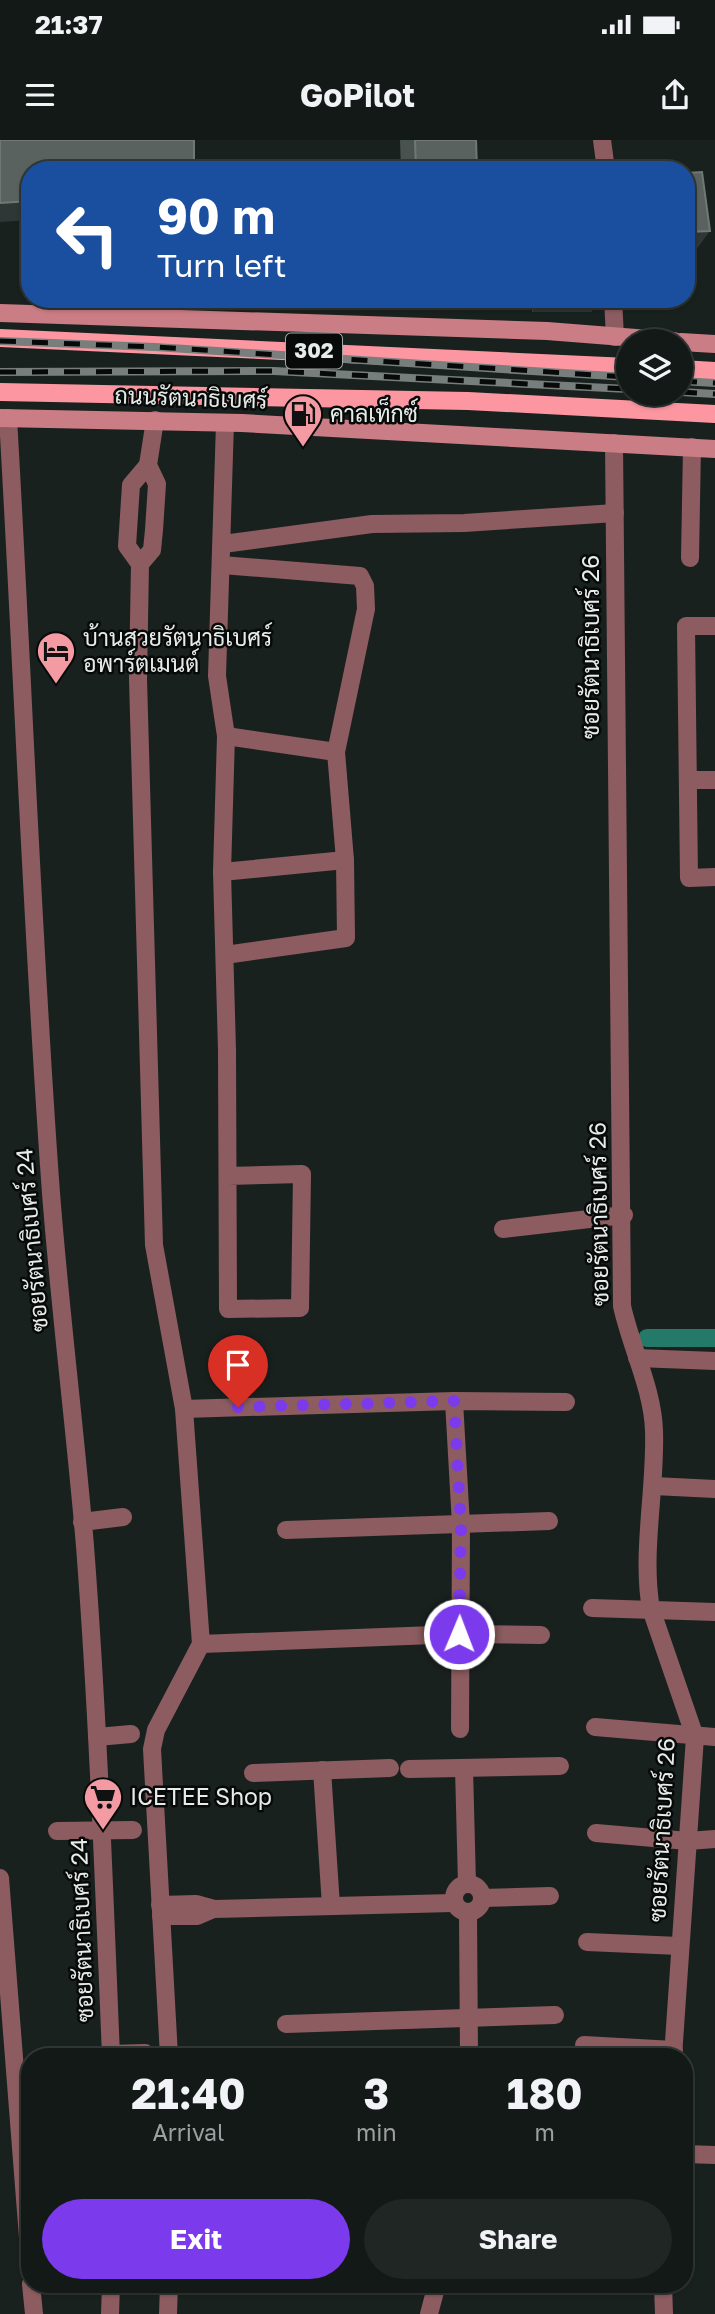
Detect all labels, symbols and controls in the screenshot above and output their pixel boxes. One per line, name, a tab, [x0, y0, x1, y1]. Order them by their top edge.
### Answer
text: 21:37	[35, 9, 103, 40]
icon: menu	[21, 76, 59, 114]
text: GoPilot	[300, 76, 415, 114]
icon: share	[656, 76, 694, 114]
text: 90 m	[157, 186, 275, 245]
icon: left	[42, 189, 133, 280]
text: Turn left	[157, 246, 286, 284]
map controls	[616, 329, 693, 406]
button: layers	[616, 329, 693, 406]
road number: 302	[286, 334, 342, 368]
street label: ถนนรัตนาธิเบศร์	[114, 379, 268, 414]
fuel station icon: คาลเท็กซ์	[282, 393, 324, 448]
place label: คาลเท็กซ์	[330, 397, 418, 427]
street label: ซอยรัตนาธิเบศร์ 26	[575, 555, 604, 739]
place label: บ้านสวยรัตนาธิเบศร์ อพาร์ตเมนต์	[83, 622, 272, 677]
hotel icon: บ้านสวยรัตนาธิเบศร์ อพาร์ตเมนต์	[35, 630, 77, 685]
street label: ซอยรัตนาธิเบศร์ 26	[581, 1122, 614, 1306]
street label: ซอยรัตนาธิเบศร์ 24	[8, 1147, 53, 1333]
pin	[208, 1335, 268, 1407]
icon: arrive	[219, 1346, 257, 1384]
position arrow	[422, 1597, 496, 1671]
street label: ซอยรัตนาธิเบศร์ 26	[641, 1737, 680, 1923]
supermarket icon: ICETEE Shop	[82, 1776, 124, 1831]
place label: ICETEE Shop	[130, 1782, 272, 1810]
street label: ซอยรัตนาธิเบศร์ 24	[63, 1837, 98, 2023]
text: 21:40	[131, 2068, 246, 2118]
text: 3	[363, 2068, 389, 2118]
text: 180	[507, 2068, 583, 2118]
text: Arrival	[152, 2118, 224, 2146]
text: min	[356, 2118, 397, 2146]
text: m	[535, 2118, 555, 2146]
button: Exit	[42, 2199, 350, 2279]
button: Share	[364, 2199, 672, 2279]

